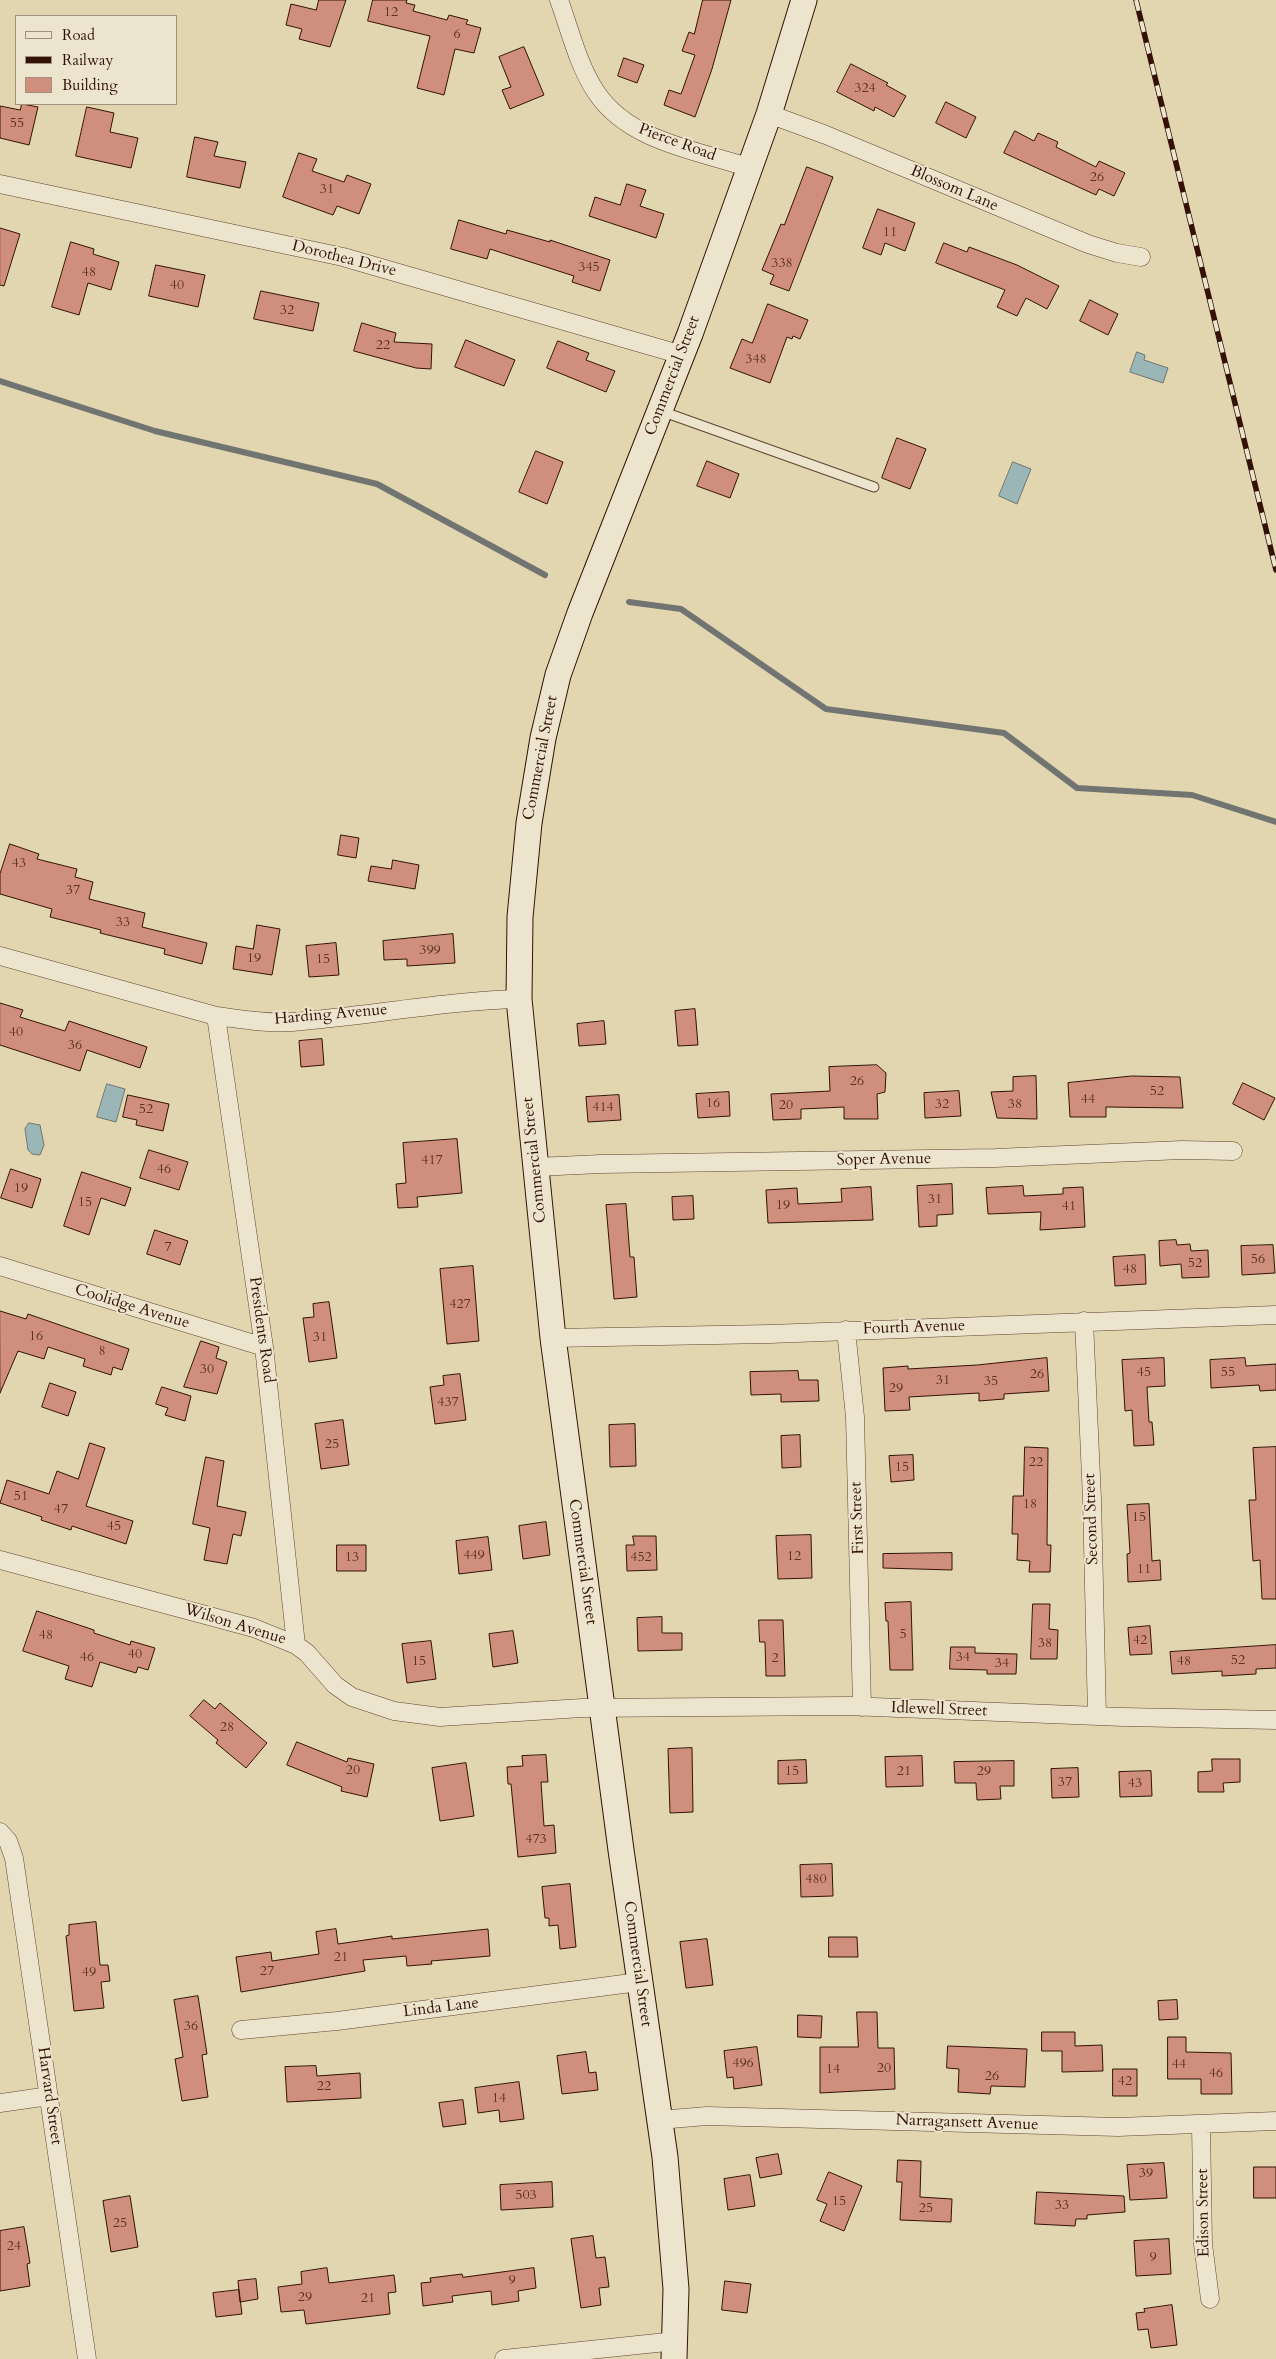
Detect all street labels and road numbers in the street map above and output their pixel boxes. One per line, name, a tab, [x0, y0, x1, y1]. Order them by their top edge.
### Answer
street label: Pierce Road	[636, 120, 718, 166]
street label: Blossom Lane	[907, 162, 1001, 216]
street label: Dorothea Drive	[290, 237, 398, 281]
street label: Commercial Street	[641, 313, 705, 439]
street label: Commercial Street	[519, 694, 563, 822]
street label: Harding Avenue	[274, 1000, 388, 1030]
street label: Commercial Street	[519, 1096, 551, 1224]
street label: Soper Avenue	[837, 1150, 931, 1170]
street label: Presidents Road	[244, 1276, 278, 1384]
street label: Coolidge Avenue	[72, 1280, 192, 1334]
street label: Fourth Avenue	[862, 1317, 966, 1339]
street label: Second Street	[1081, 1473, 1103, 1565]
street label: First Street	[847, 1481, 869, 1555]
street label: Commercial Street	[564, 1498, 600, 1626]
street label: Wilson Avenue	[182, 1600, 288, 1650]
street label: Idlewell Street	[891, 1699, 987, 1721]
street label: Commercial Street	[619, 1900, 655, 2028]
street label: Linda Lane	[402, 1994, 480, 2022]
street label: Harvard Street	[33, 2046, 65, 2146]
street label: Narragansett Avenue	[895, 2111, 1039, 2135]
street label: Edison Street	[1194, 2168, 1214, 2258]

